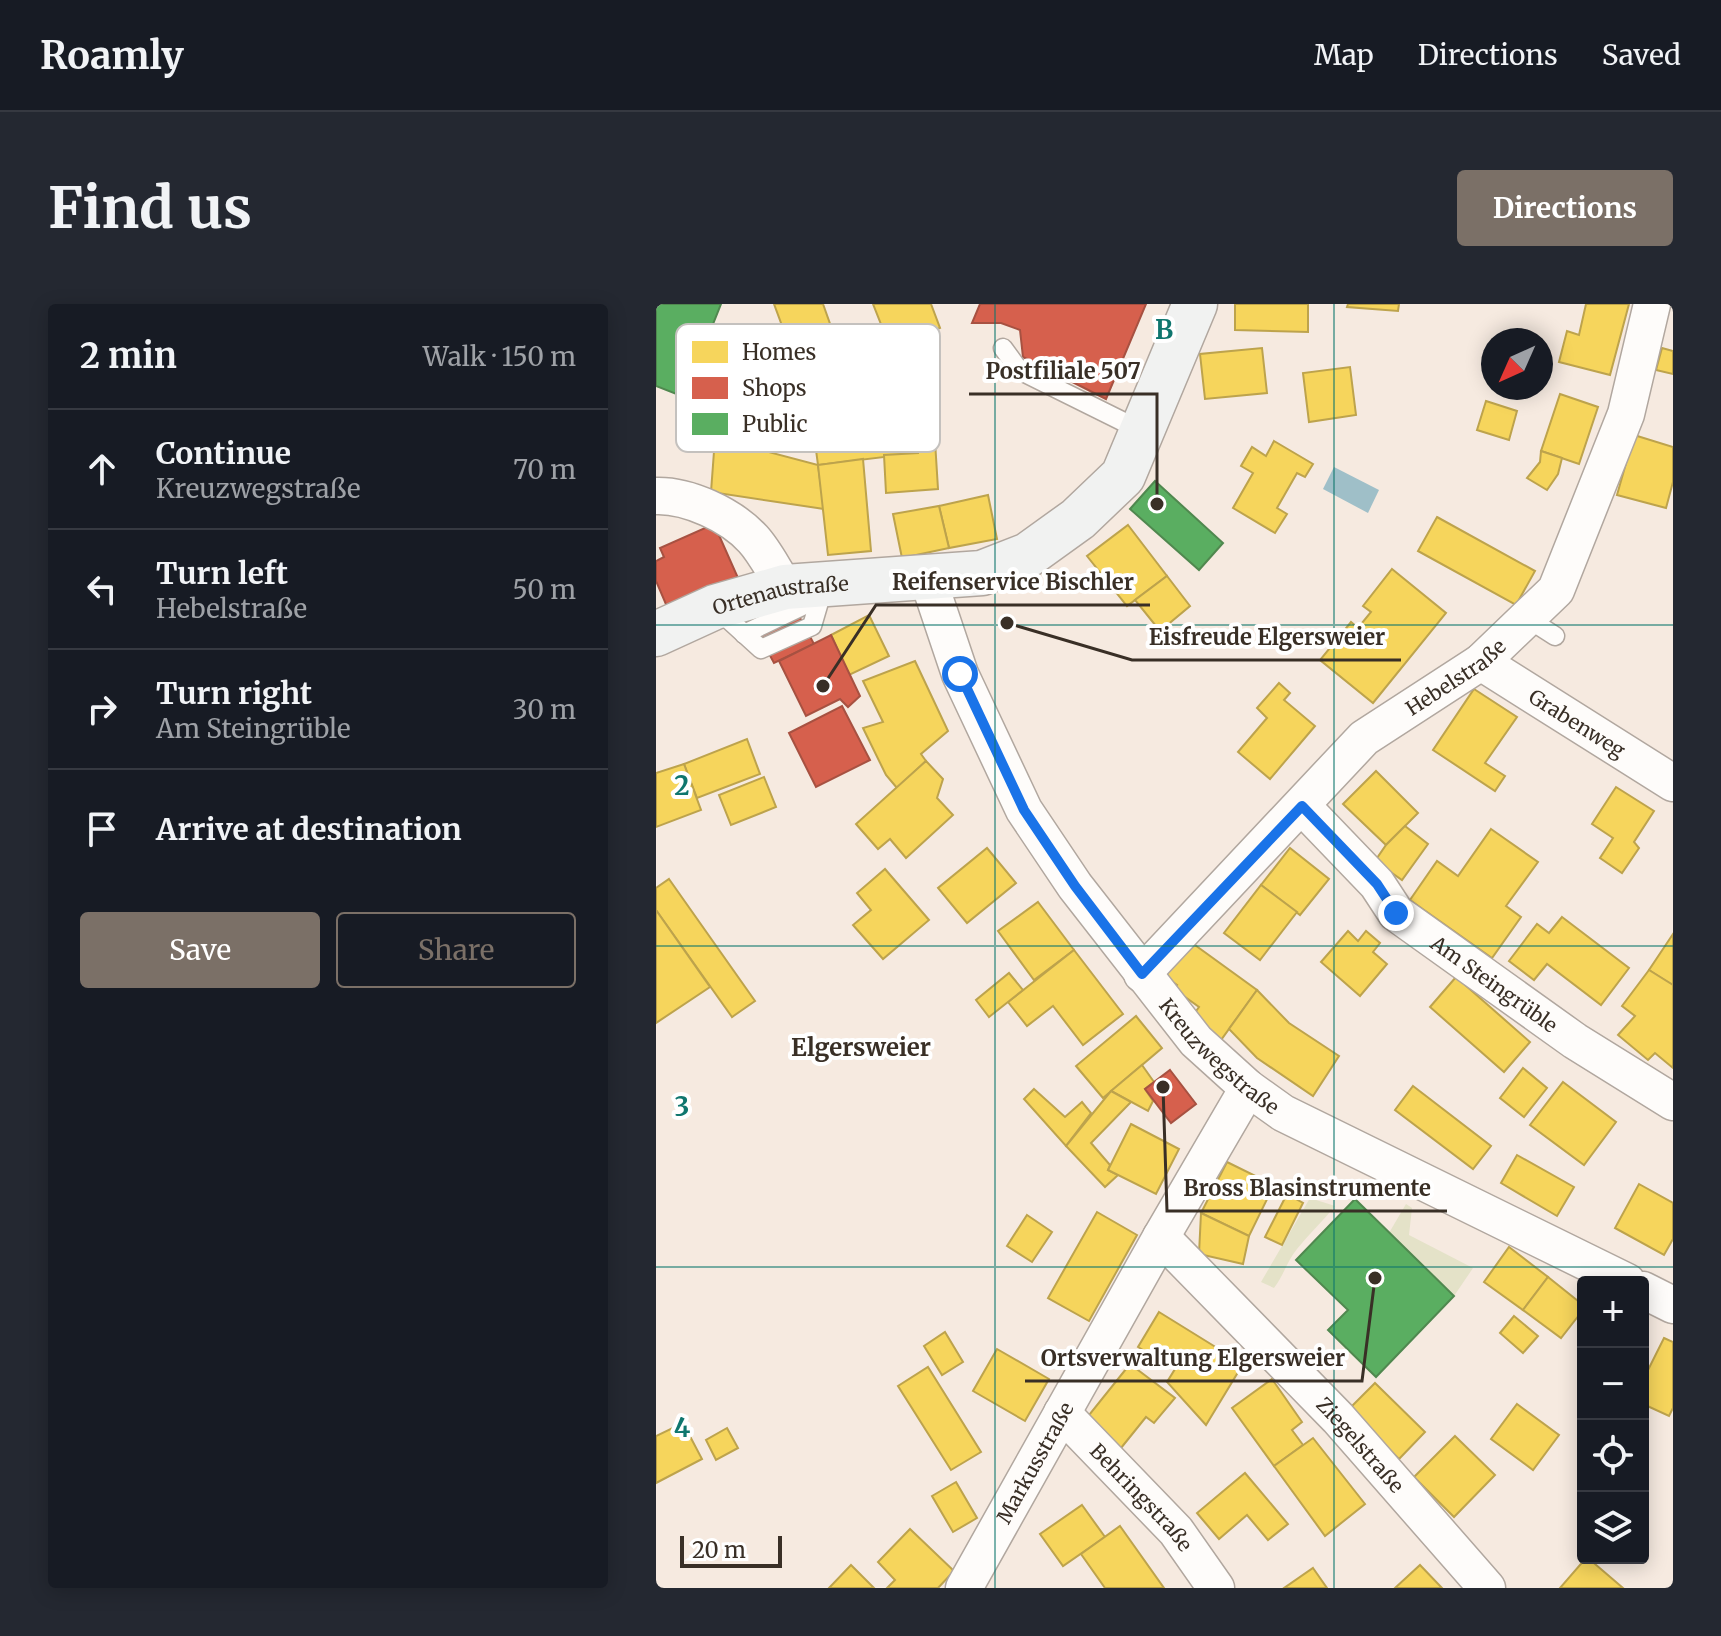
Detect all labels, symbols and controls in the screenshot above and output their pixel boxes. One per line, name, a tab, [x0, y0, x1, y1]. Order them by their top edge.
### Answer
text: Roamly	[40, 32, 184, 79]
text: Map	[1314, 37, 1374, 73]
text: Directions	[1418, 37, 1558, 73]
text: Saved	[1602, 37, 1681, 73]
button: Directions	[1457, 170, 1673, 246]
text: Find us	[48, 173, 252, 243]
text: B	[1155, 313, 1173, 346]
legend	[676, 324, 940, 452]
north arrow	[1481, 328, 1553, 400]
text: 2 min	[80, 335, 177, 377]
text: Homes	[742, 338, 816, 366]
text: Walk · 150 m	[423, 340, 576, 373]
callout: Postfiliale 507	[969, 348, 1157, 394]
text: Postfiliale 507	[985, 357, 1141, 385]
text: Shops	[742, 374, 807, 402]
text: Public	[742, 410, 808, 438]
text: Continue	[156, 434, 291, 472]
icon: ahead	[80, 447, 124, 491]
text: 70 m	[513, 453, 576, 486]
text: Kreuzwegstraße	[156, 472, 360, 505]
text: Turn left	[156, 554, 288, 592]
callout: Reifenservice Bischler	[876, 559, 1150, 605]
icon: left	[80, 567, 124, 611]
text: Reifenservice Bischler	[892, 568, 1134, 596]
street label: Ortenaustraße	[709, 570, 849, 620]
text: 50 m	[512, 573, 576, 606]
text: Hebelstraße	[156, 592, 307, 625]
callout: Eisfreude Elgersweier	[1132, 614, 1401, 660]
text: Eisfreude Elgersweier	[1149, 623, 1385, 651]
street label: Hebelstraße	[1401, 633, 1510, 720]
route start	[942, 656, 978, 692]
text: Turn right	[156, 674, 312, 712]
street label: Grabenweg	[1525, 683, 1630, 762]
icon: right	[80, 687, 124, 731]
text: 30 m	[513, 693, 576, 726]
text: Am Steingrüble	[156, 712, 351, 745]
text: 2	[674, 769, 690, 802]
icon: arrive	[80, 807, 124, 851]
text: Arrive at destination	[156, 810, 462, 848]
route end	[1378, 895, 1414, 931]
button: Save	[80, 912, 320, 988]
button: Share	[336, 912, 576, 988]
street label: Am Steingrüble	[1426, 929, 1563, 1037]
street label: Kreuzwegstraße	[1155, 993, 1284, 1119]
district label: Elgersweier	[791, 1032, 931, 1063]
text: 3	[675, 1090, 689, 1123]
callout: Bross Blasinstrumente	[1167, 1165, 1447, 1211]
text: Bross Blasinstrumente	[1183, 1174, 1431, 1202]
map controls	[1577, 1276, 1649, 1564]
button: +	[1577, 1276, 1649, 1348]
callout: Ortsverwaltung Elgersweier	[1025, 1335, 1362, 1381]
text: Ortsverwaltung Elgersweier	[1041, 1344, 1345, 1372]
button: −	[1577, 1348, 1649, 1420]
street label: Ziegelstraße	[1312, 1392, 1410, 1497]
street label: Markusstraße	[991, 1397, 1078, 1527]
text: 4	[674, 1411, 691, 1444]
button: locate	[1577, 1420, 1649, 1492]
street label: Behringstraße	[1085, 1438, 1199, 1556]
button: layers	[1577, 1492, 1649, 1564]
scale bar	[680, 1532, 782, 1568]
text: 20 m	[692, 1536, 746, 1564]

